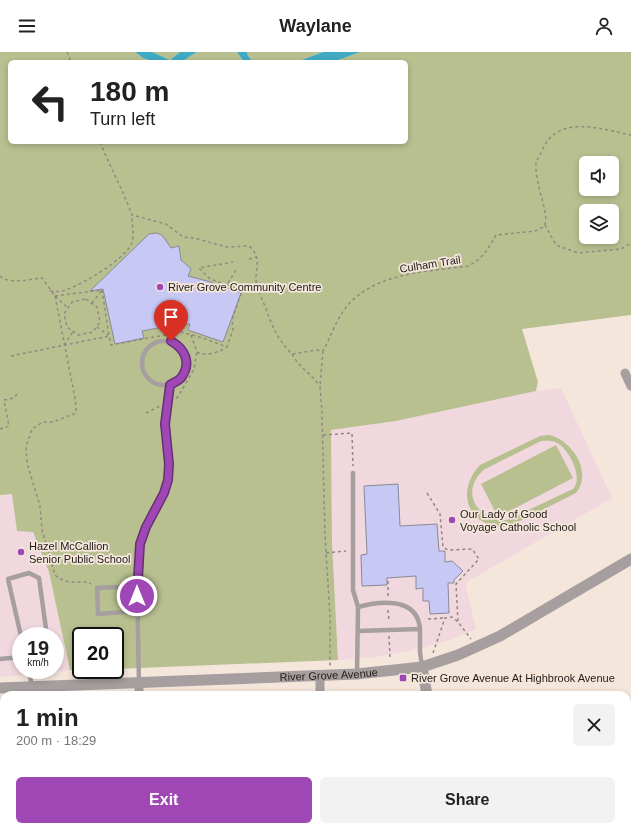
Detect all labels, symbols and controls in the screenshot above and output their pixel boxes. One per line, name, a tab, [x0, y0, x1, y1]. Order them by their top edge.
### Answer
icon: menu	[16, 15, 38, 37]
icon: person	[593, 15, 615, 37]
text: Waylane	[279, 16, 352, 36]
icon: left	[24, 76, 76, 128]
text: 180 m	[90, 76, 169, 107]
text: Turn left	[90, 109, 155, 129]
map controls	[579, 156, 619, 244]
button: sound	[579, 156, 619, 196]
button: layers	[579, 204, 619, 244]
street label: Culham Trail	[399, 253, 461, 275]
place label: River Grove Community Centre	[168, 281, 321, 293]
marker: River Grove Community Centre	[155, 282, 165, 292]
pin	[154, 300, 188, 341]
icon: arrive	[160, 306, 182, 328]
place label: Our Lady of Good Voyage Catholic School	[460, 508, 576, 533]
marker: Our Lady of Good Voyage Catholic School	[447, 515, 457, 525]
place label: Hazel McCallion Senior Public School	[29, 540, 131, 565]
marker: Hazel McCallion Senior Public School	[16, 547, 26, 557]
position arrow	[116, 575, 158, 617]
speed limit sign: 20	[72, 627, 124, 679]
text: 19	[27, 637, 49, 659]
text: km/h	[27, 657, 49, 668]
street label: River Grove Avenue	[279, 666, 378, 683]
place label: River Grove Avenue At Highbrook Avenue	[411, 672, 615, 684]
marker: River Grove Avenue At Highbrook Avenue	[398, 673, 408, 683]
text: 1 min	[16, 704, 79, 731]
button: close	[573, 704, 615, 746]
text: 200 m · 18:29	[16, 733, 96, 748]
button: Exit	[16, 777, 312, 823]
button: Share	[320, 777, 615, 823]

